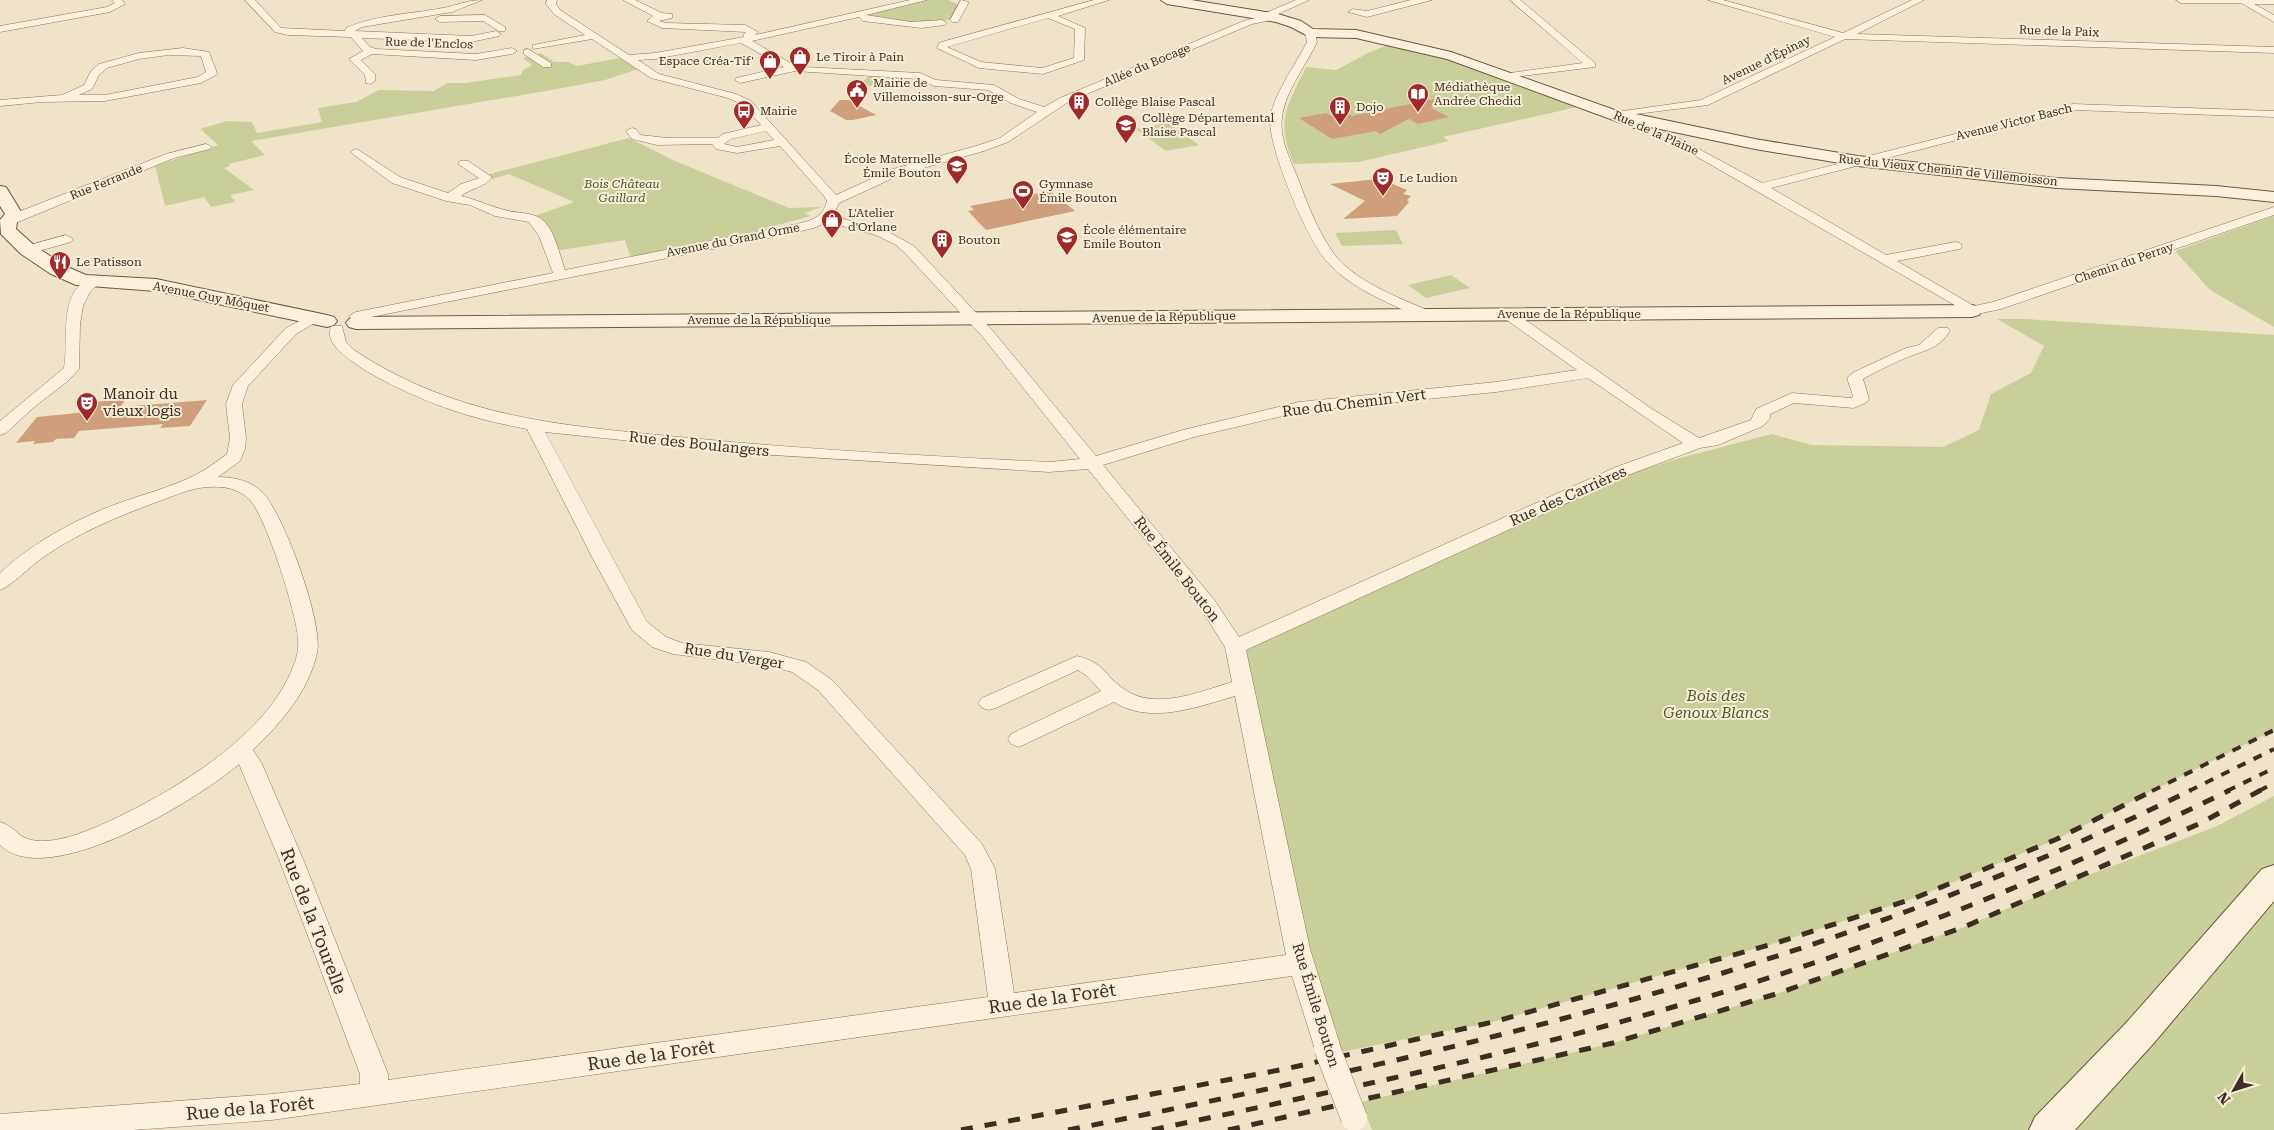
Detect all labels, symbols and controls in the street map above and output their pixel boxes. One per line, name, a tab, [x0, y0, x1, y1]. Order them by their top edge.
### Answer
street label: Rue de la Paix	[2019, 23, 2100, 39]
street label: Avenue d'Épinay	[1719, 32, 1813, 88]
street label: Rue de l'Enclos	[385, 34, 474, 52]
street label: Allée du Bocage	[1102, 40, 1193, 89]
shop icon: Le Tiroir à Pain	[788, 45, 812, 76]
shop icon: Espace Créa-Tif'	[758, 49, 782, 80]
place label: Le Tiroir à Pain	[816, 50, 904, 64]
place label: Espace Créa-Tif'	[659, 54, 754, 68]
place label: Mairie de Villemoisson-sur-Orge	[873, 76, 1004, 104]
public building icon: Mairie de Villemoisson-sur-Orge	[845, 78, 869, 109]
place label: Médiathèque Andrée Chedid	[1434, 80, 1521, 108]
library icon: Médiathèque Andrée Chedid	[1406, 82, 1430, 113]
building icon: Collège Blaise Pascal	[1067, 90, 1091, 121]
place label: Collège Blaise Pascal	[1095, 95, 1215, 109]
building icon: Dojo	[1328, 95, 1352, 126]
bus stop icon: Mairie	[732, 99, 756, 130]
place label: Dojo	[1356, 100, 1384, 114]
street label: Avenue Victor Basch	[1954, 101, 2074, 143]
place label: Mairie	[760, 104, 797, 118]
street label: Rue de la Plaine	[1611, 108, 1701, 158]
place label: Collège Départemental Blaise Pascal	[1142, 111, 1275, 139]
school or university icon: Collège Départemental Blaise Pascal	[1114, 113, 1138, 144]
place label: École Maternelle Émile Bouton	[844, 152, 941, 180]
street label: Rue du Vieux Chemin de Villemoisson	[1838, 152, 2059, 189]
school or university icon: École Maternelle Émile Bouton	[945, 154, 969, 185]
street label: Rue Ferrande	[68, 161, 145, 203]
theatre icon: Le Ludion	[1371, 166, 1395, 197]
place label: Le Ludion	[1399, 171, 1458, 185]
park label: Bois Château Gaillard	[583, 177, 660, 205]
place label: Gymnase Émile Bouton	[1039, 177, 1117, 205]
sports icon: Gymnase Émile Bouton	[1011, 179, 1035, 210]
place label: L'Atelier d'Orlane	[848, 206, 897, 234]
shop icon: L'Atelier d'Orlane	[820, 208, 844, 239]
street label: Avenue du Grand Orme	[665, 220, 801, 260]
place label: École élémentaire Emile Bouton	[1083, 223, 1187, 251]
school or university icon: École élémentaire Emile Bouton	[1055, 225, 1079, 256]
building icon: Bouton	[930, 228, 954, 259]
place label: Bouton	[958, 233, 1001, 247]
street label: Chemin du Perray	[2073, 239, 2176, 287]
restaurant icon: Le Patisson	[48, 250, 72, 281]
place label: Le Patisson	[76, 255, 142, 269]
street label: Avenue Guy Môquet	[152, 279, 271, 315]
street label: Avenue de la République	[1497, 307, 1641, 321]
street label: Avenue de la République	[1092, 309, 1236, 325]
street label: Avenue de la République	[687, 313, 831, 327]
place label: Manoir du vieux logis	[103, 385, 181, 420]
street label: Rue du Chemin Vert	[1281, 385, 1427, 421]
theatre icon: Manoir du vieux logis	[75, 391, 99, 422]
street label: Rue des Boulangers	[628, 428, 770, 460]
street label: Rue des Carrières	[1507, 462, 1629, 530]
street label: Rue Émile Bouton	[1130, 513, 1224, 626]
street label: Rue du Verger	[683, 639, 785, 673]
park label: Bois des Genoux Blancs	[1663, 687, 1769, 722]
street label: Rue de la Tourelle	[276, 845, 352, 997]
street label: Rue Émile Bouton	[1288, 941, 1344, 1070]
street label: Rue de la Forêt	[987, 979, 1117, 1017]
street label: Rue de la Forêt	[586, 1036, 716, 1074]
north arrow	[2209, 1065, 2259, 1115]
text: N	[2214, 1089, 2234, 1107]
street label: Rue de la Forêt	[185, 1092, 315, 1124]

